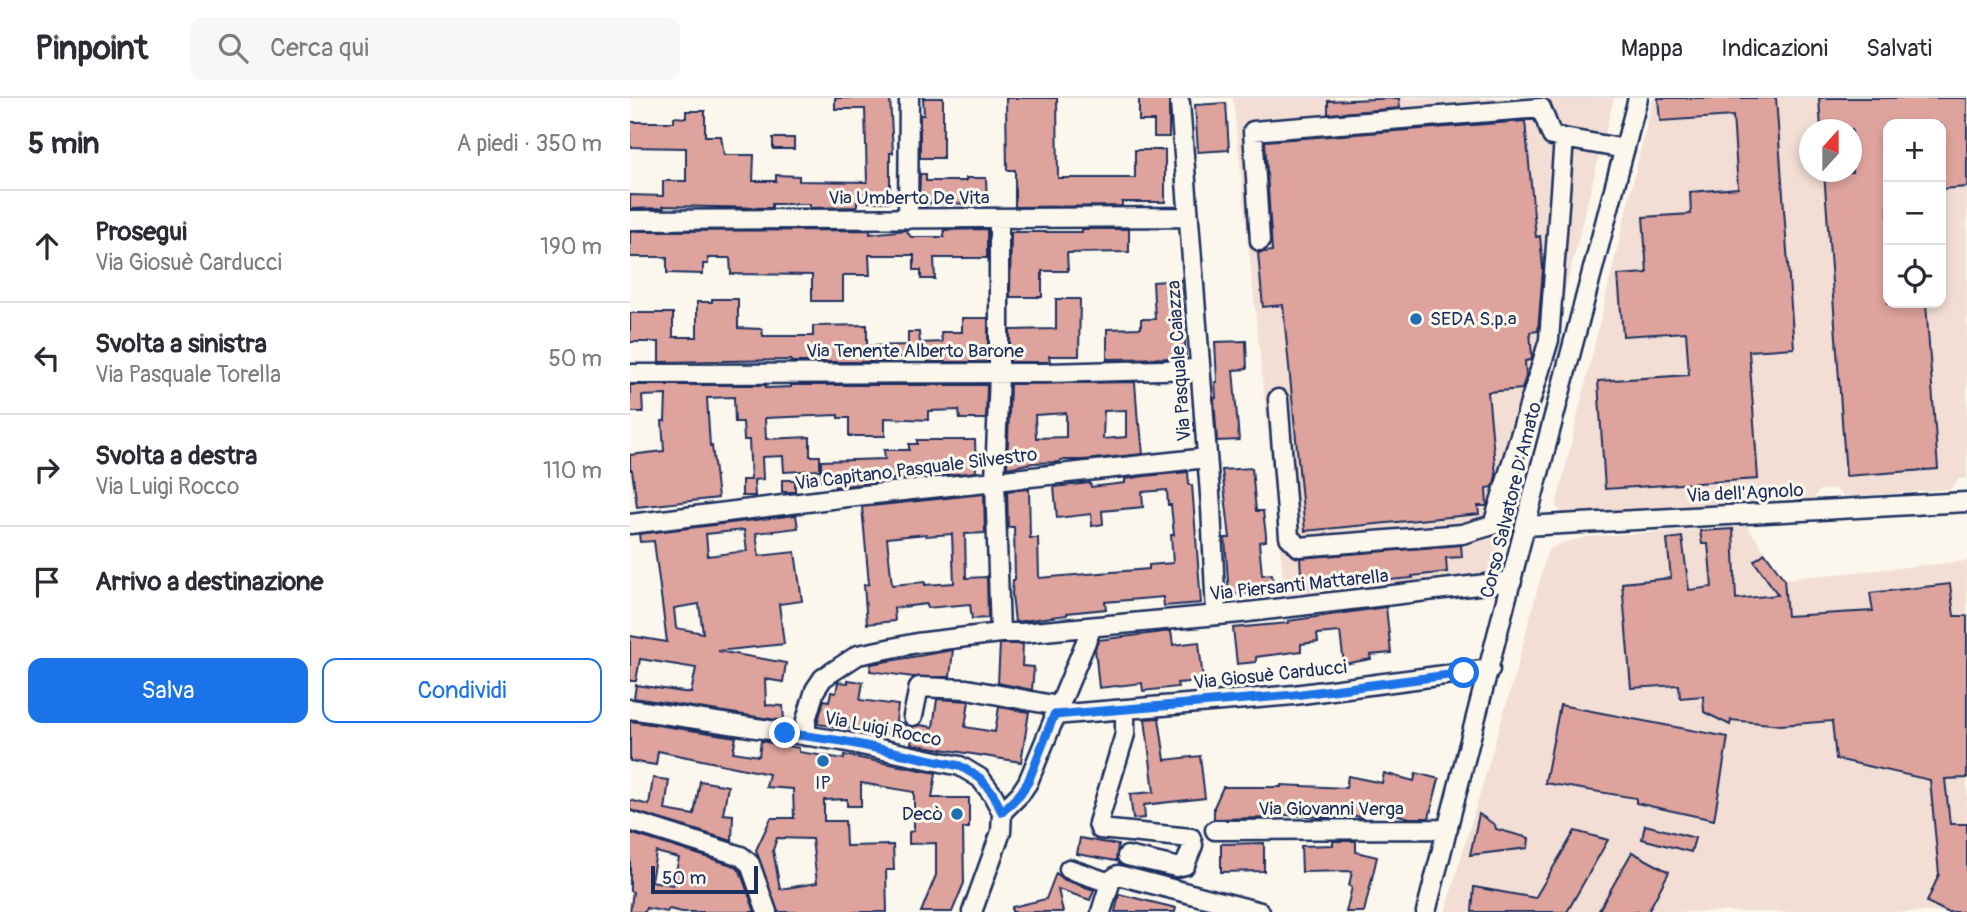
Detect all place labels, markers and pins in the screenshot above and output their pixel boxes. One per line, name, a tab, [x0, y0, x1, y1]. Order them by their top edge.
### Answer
place label: SEDA S.p.a	[1430, 307, 1517, 331]
marker: SEDA S.p.a	[1408, 311, 1424, 327]
marker: IP	[815, 753, 831, 769]
place label: IP	[815, 771, 831, 795]
place label: Decò	[902, 802, 943, 826]
marker: Decò	[949, 806, 965, 822]

